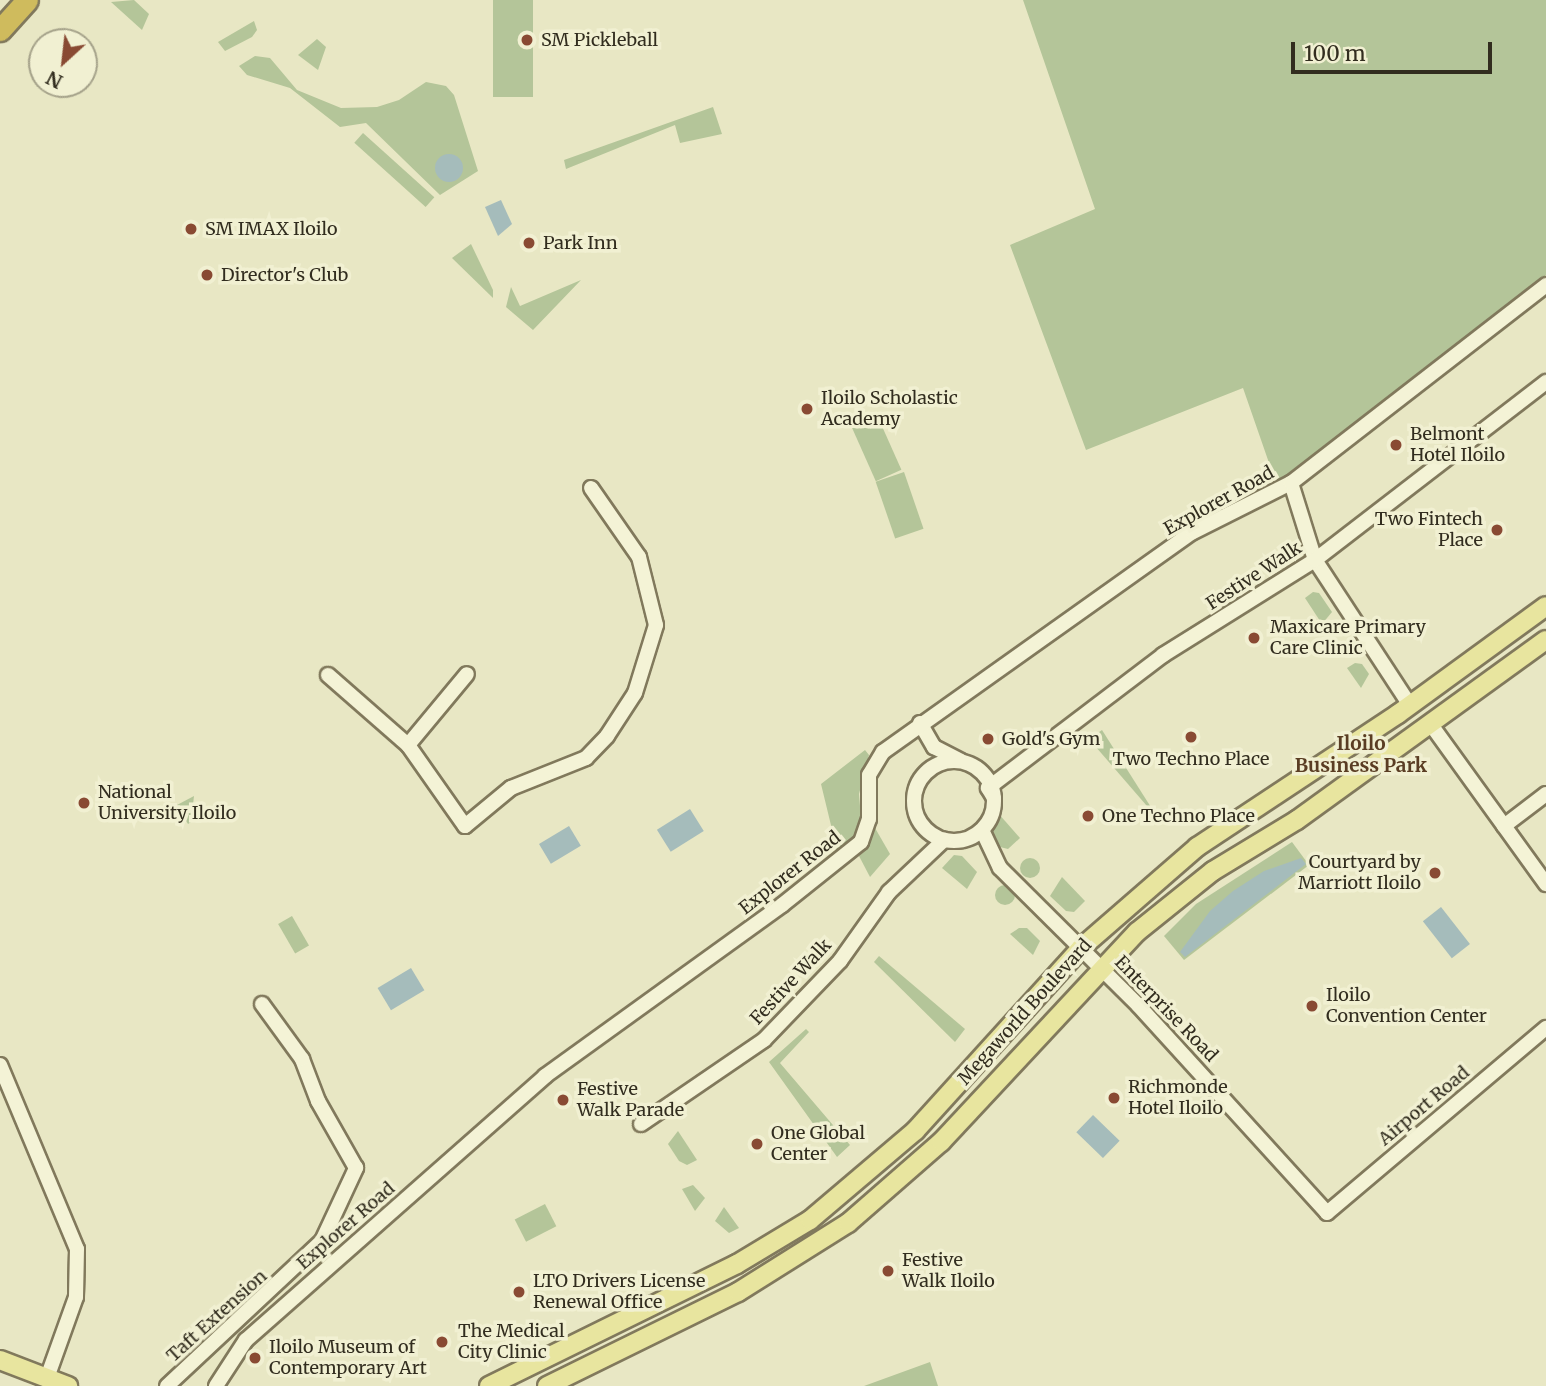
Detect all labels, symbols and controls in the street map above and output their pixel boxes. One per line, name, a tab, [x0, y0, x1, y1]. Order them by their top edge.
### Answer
north arrow	[28, 28, 98, 98]
scale bar	[1294, 28, 1495, 72]
place label: SM Pickleball	[541, 29, 658, 51]
marker: SM Pickleball	[519, 32, 535, 48]
text: 100 m	[1304, 40, 1366, 67]
text: N	[42, 66, 67, 94]
place label: SM IMAX Iloilo	[205, 218, 338, 240]
marker: SM IMAX Iloilo	[183, 221, 199, 237]
place label: Park Inn	[543, 232, 618, 254]
marker: Park Inn	[521, 235, 537, 251]
place label: Director's Club	[221, 264, 348, 286]
marker: Director's Club	[199, 267, 215, 283]
place label: Iloilo Scholastic Academy	[821, 388, 958, 430]
marker: Iloilo Scholastic Academy	[799, 401, 815, 417]
place label: Belmont Hotel Iloilo	[1410, 424, 1505, 466]
marker: Belmont Hotel Iloilo	[1388, 437, 1404, 453]
street label: Explorer Road	[1160, 462, 1278, 540]
place label: Two Fintech Place	[1375, 509, 1483, 552]
marker: Two Fintech Place	[1489, 522, 1505, 538]
street label: Festive Walk	[1202, 537, 1306, 615]
place label: Maxicare Primary Care Clinic	[1270, 617, 1426, 660]
marker: Maxicare Primary Care Clinic	[1244, 628, 1264, 648]
place label: Gold's Gym	[1002, 728, 1100, 750]
marker: Two Techno Place	[1183, 729, 1199, 745]
marker: Gold's Gym	[980, 731, 996, 747]
district label: Iloilo Business Park	[1295, 733, 1427, 777]
place label: Two Techno Place	[1113, 748, 1269, 770]
place label: National University Iloilo	[98, 782, 236, 824]
marker: National University Iloilo	[76, 795, 92, 811]
place label: One Techno Place	[1102, 805, 1255, 827]
marker: One Techno Place	[1080, 808, 1096, 824]
street label: Explorer Road	[735, 827, 845, 919]
place label: Courtyard by Marriott Iloilo	[1298, 852, 1421, 894]
marker: Courtyard by Marriott Iloilo	[1427, 865, 1443, 881]
street label: Festive Walk	[746, 935, 836, 1029]
street label: Megaworld Boulevard	[954, 935, 1096, 1089]
street label: Enterprise Road	[1110, 952, 1222, 1066]
place label: Iloilo Convention Center	[1326, 985, 1487, 1028]
marker: Iloilo Convention Center	[1304, 998, 1320, 1014]
street label: Airport Road	[1374, 1062, 1474, 1150]
place label: Richmonde Hotel Iloilo	[1128, 1077, 1228, 1120]
place label: Festive Walk Parade	[577, 1079, 684, 1122]
marker: Richmonde Hotel Iloilo	[1106, 1090, 1122, 1106]
marker: Festive Walk Parade	[555, 1092, 571, 1108]
place label: One Global Center	[771, 1123, 865, 1166]
marker: One Global Center	[749, 1136, 765, 1152]
street label: Explorer Road	[293, 1178, 399, 1274]
place label: Festive Walk Iloilo	[902, 1250, 995, 1292]
marker: Festive Walk Iloilo	[880, 1263, 896, 1279]
street label: Taft Extension	[162, 1265, 272, 1367]
place label: LTO Drivers License Renewal Office	[533, 1271, 705, 1314]
marker: LTO Drivers License Renewal Office	[511, 1284, 527, 1300]
place label: The Medical City Clinic	[458, 1321, 564, 1364]
marker: The Medical City Clinic	[432, 1332, 452, 1352]
place label: Iloilo Museum of Contemporary Art	[269, 1337, 427, 1380]
marker: Iloilo Museum of Contemporary Art	[247, 1350, 263, 1366]

